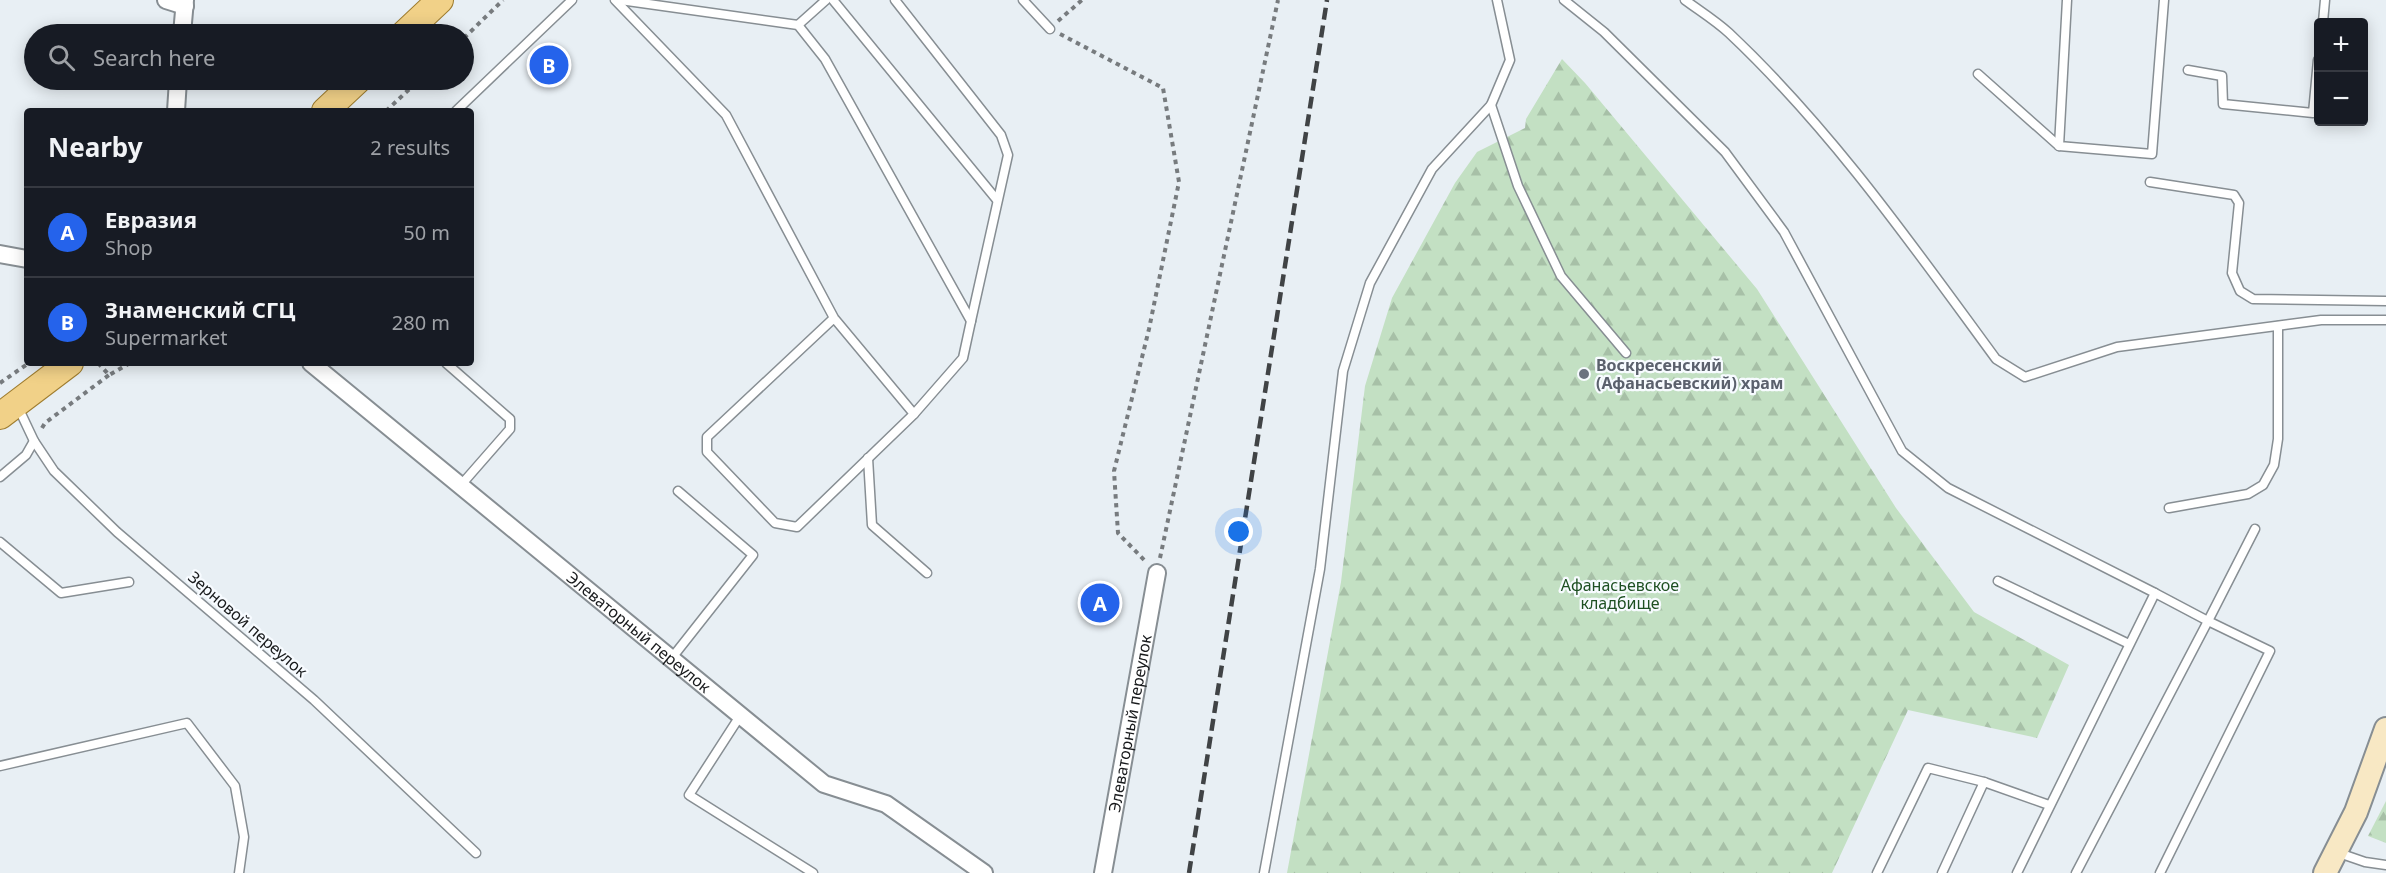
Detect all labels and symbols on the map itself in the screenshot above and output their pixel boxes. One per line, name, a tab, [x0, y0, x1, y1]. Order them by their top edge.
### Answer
pin: B	[530, 42, 568, 88]
place label: Воскресенский (Афанасьевский) храм	[1596, 354, 1783, 394]
marker: Воскресенский (Афанасьевский) храм	[1577, 367, 1591, 381]
your location	[1224, 517, 1253, 546]
street label: Зерновой переулок	[184, 566, 313, 682]
street label: Элеваторный переулок	[562, 566, 716, 698]
park label: Афанасьевское кладбище	[1561, 574, 1679, 614]
pin: A	[1080, 580, 1120, 626]
street label: Элеваторный переулок	[1103, 632, 1157, 814]

